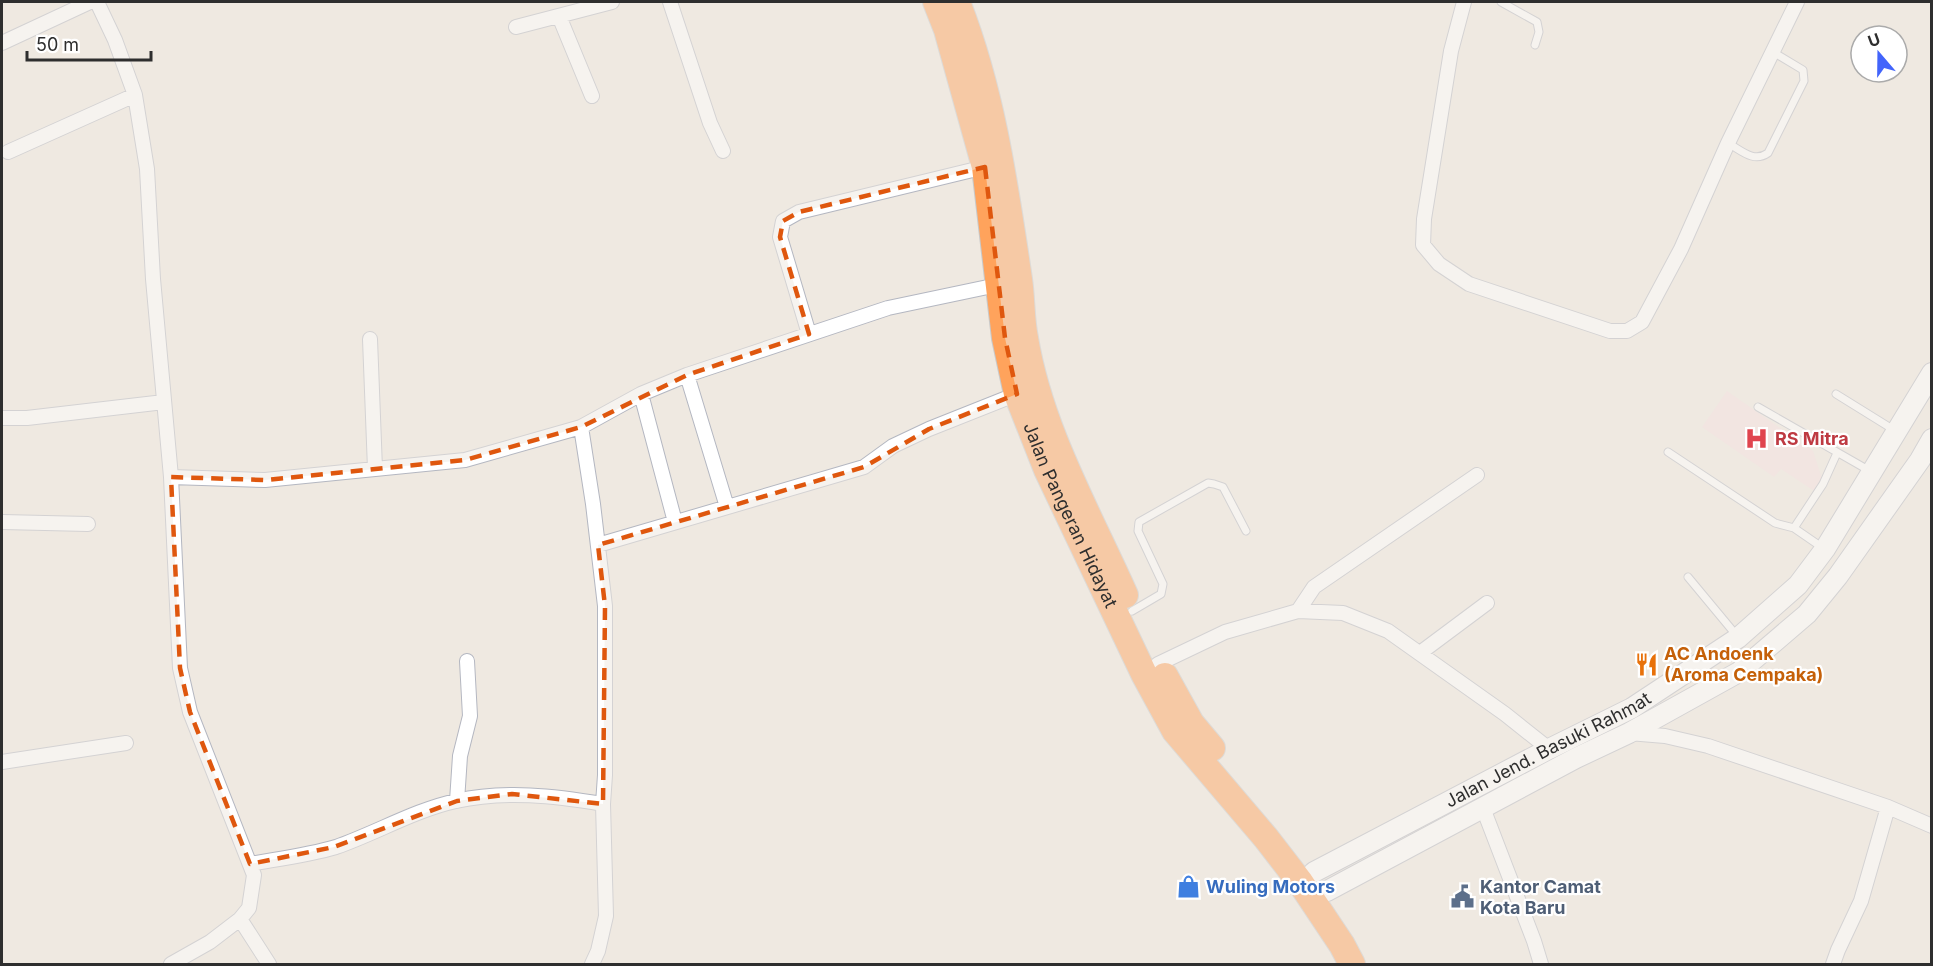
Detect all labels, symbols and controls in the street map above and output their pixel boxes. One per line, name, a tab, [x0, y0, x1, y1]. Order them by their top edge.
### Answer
scale bar	[27, 24, 152, 62]
north arrow	[1849, 24, 1909, 84]
text: U	[1865, 29, 1883, 51]
text: 50 m	[36, 34, 79, 55]
street label: Jalan Pangeran Hidayat	[1019, 419, 1122, 611]
hospital icon: RS Mitra	[1744, 426, 1770, 452]
place label: RS Mitra	[1775, 428, 1849, 449]
place label: AC Andoenk (Aroma Cempaka)	[1664, 643, 1823, 685]
restaurant icon: AC Andoenk (Aroma Cempaka)	[1633, 651, 1659, 677]
street label: Jalan Jend. Basuki Rahmat	[1441, 687, 1655, 811]
shop icon: Wuling Motors	[1175, 874, 1201, 900]
place label: Wuling Motors	[1206, 876, 1335, 897]
place label: Kantor Camat Kota Baru	[1480, 876, 1601, 918]
public building icon: Kantor Camat Kota Baru	[1449, 884, 1475, 910]

